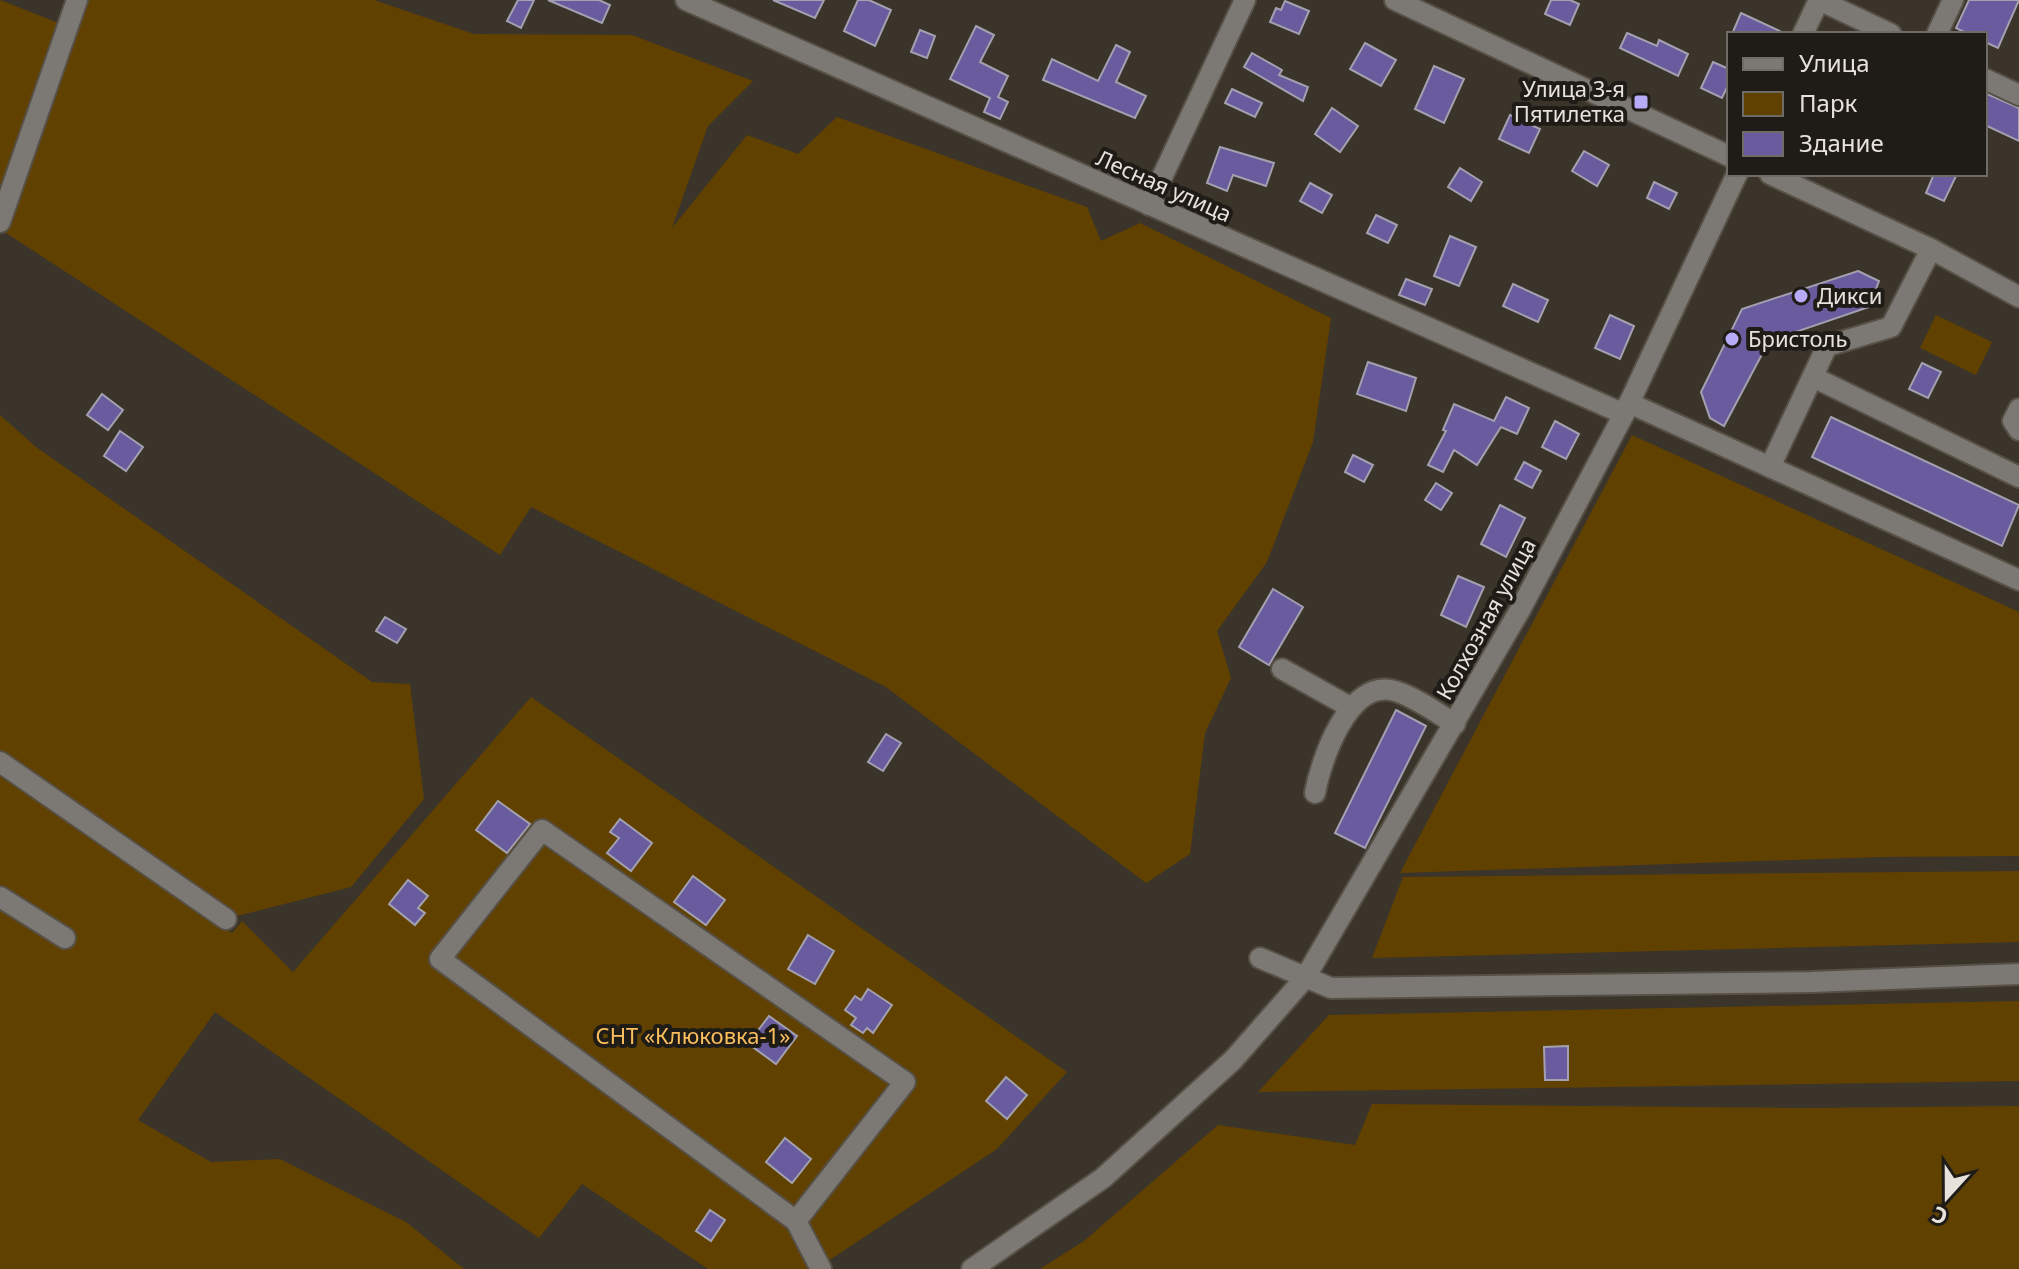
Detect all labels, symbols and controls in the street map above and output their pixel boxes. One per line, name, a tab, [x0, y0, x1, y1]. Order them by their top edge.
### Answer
legend	[1727, 32, 1987, 176]
text: Улица	[1799, 46, 1870, 79]
place label: Улица 3-я Пятилетка	[1514, 73, 1625, 128]
text: Парк	[1799, 86, 1858, 119]
marker: Улица 3-я Пятилетка	[1632, 93, 1650, 111]
text: Здание	[1799, 126, 1884, 159]
street label: Лесная улица	[1092, 142, 1237, 228]
place label: Дикси	[1817, 280, 1882, 310]
marker: Дикси	[1792, 287, 1810, 305]
place label: Бристоль	[1748, 323, 1847, 353]
marker: Бристоль	[1723, 330, 1741, 348]
street label: Колхозная улица	[1428, 532, 1542, 705]
park label: СНТ «Клюковка-1»	[596, 1020, 790, 1050]
north arrow	[1907, 1157, 1987, 1237]
text: С	[1927, 1200, 1951, 1233]

